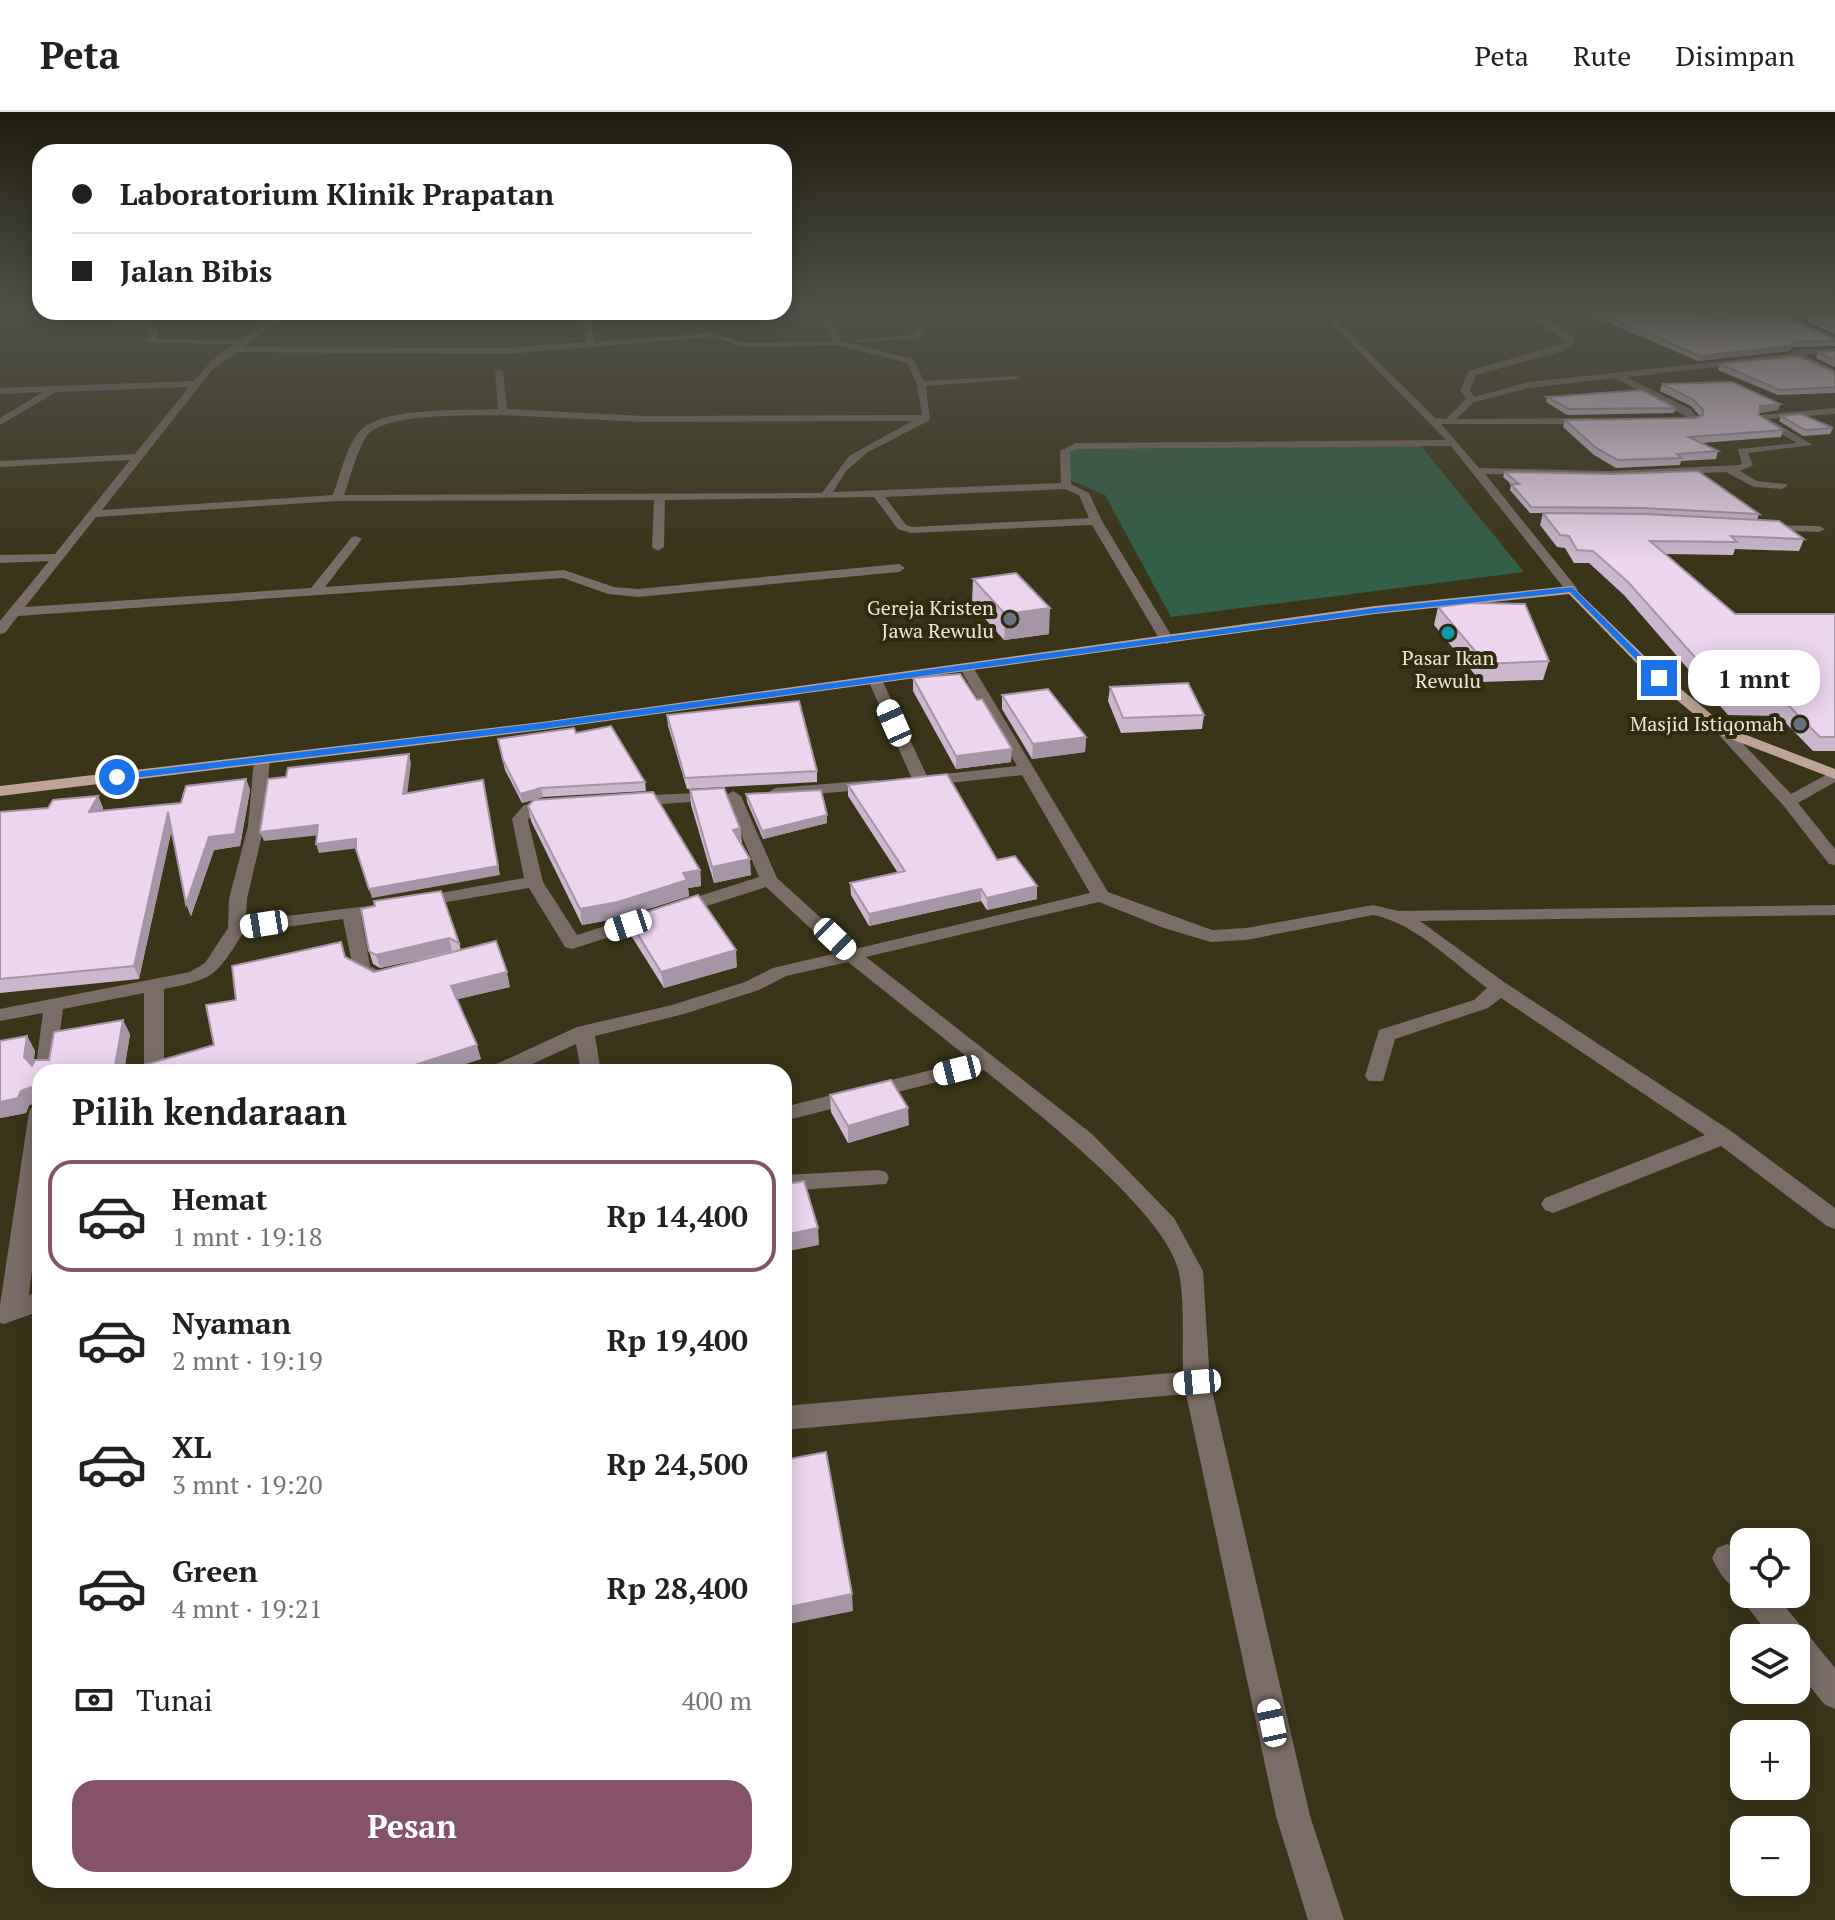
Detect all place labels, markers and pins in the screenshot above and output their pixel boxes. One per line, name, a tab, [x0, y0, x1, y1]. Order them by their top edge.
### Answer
place label: Gereja Kristen Jawa Rewulu	[867, 594, 994, 644]
marker: Gereja Kristen Jawa Rewulu	[1001, 610, 1019, 628]
marker: Pasar Ikan Rewulu	[1439, 624, 1457, 642]
place label: Pasar Ikan Rewulu	[1402, 644, 1494, 694]
place label: Masjid Istiqomah	[1630, 710, 1784, 737]
marker: Masjid Istiqomah	[1791, 715, 1809, 733]

